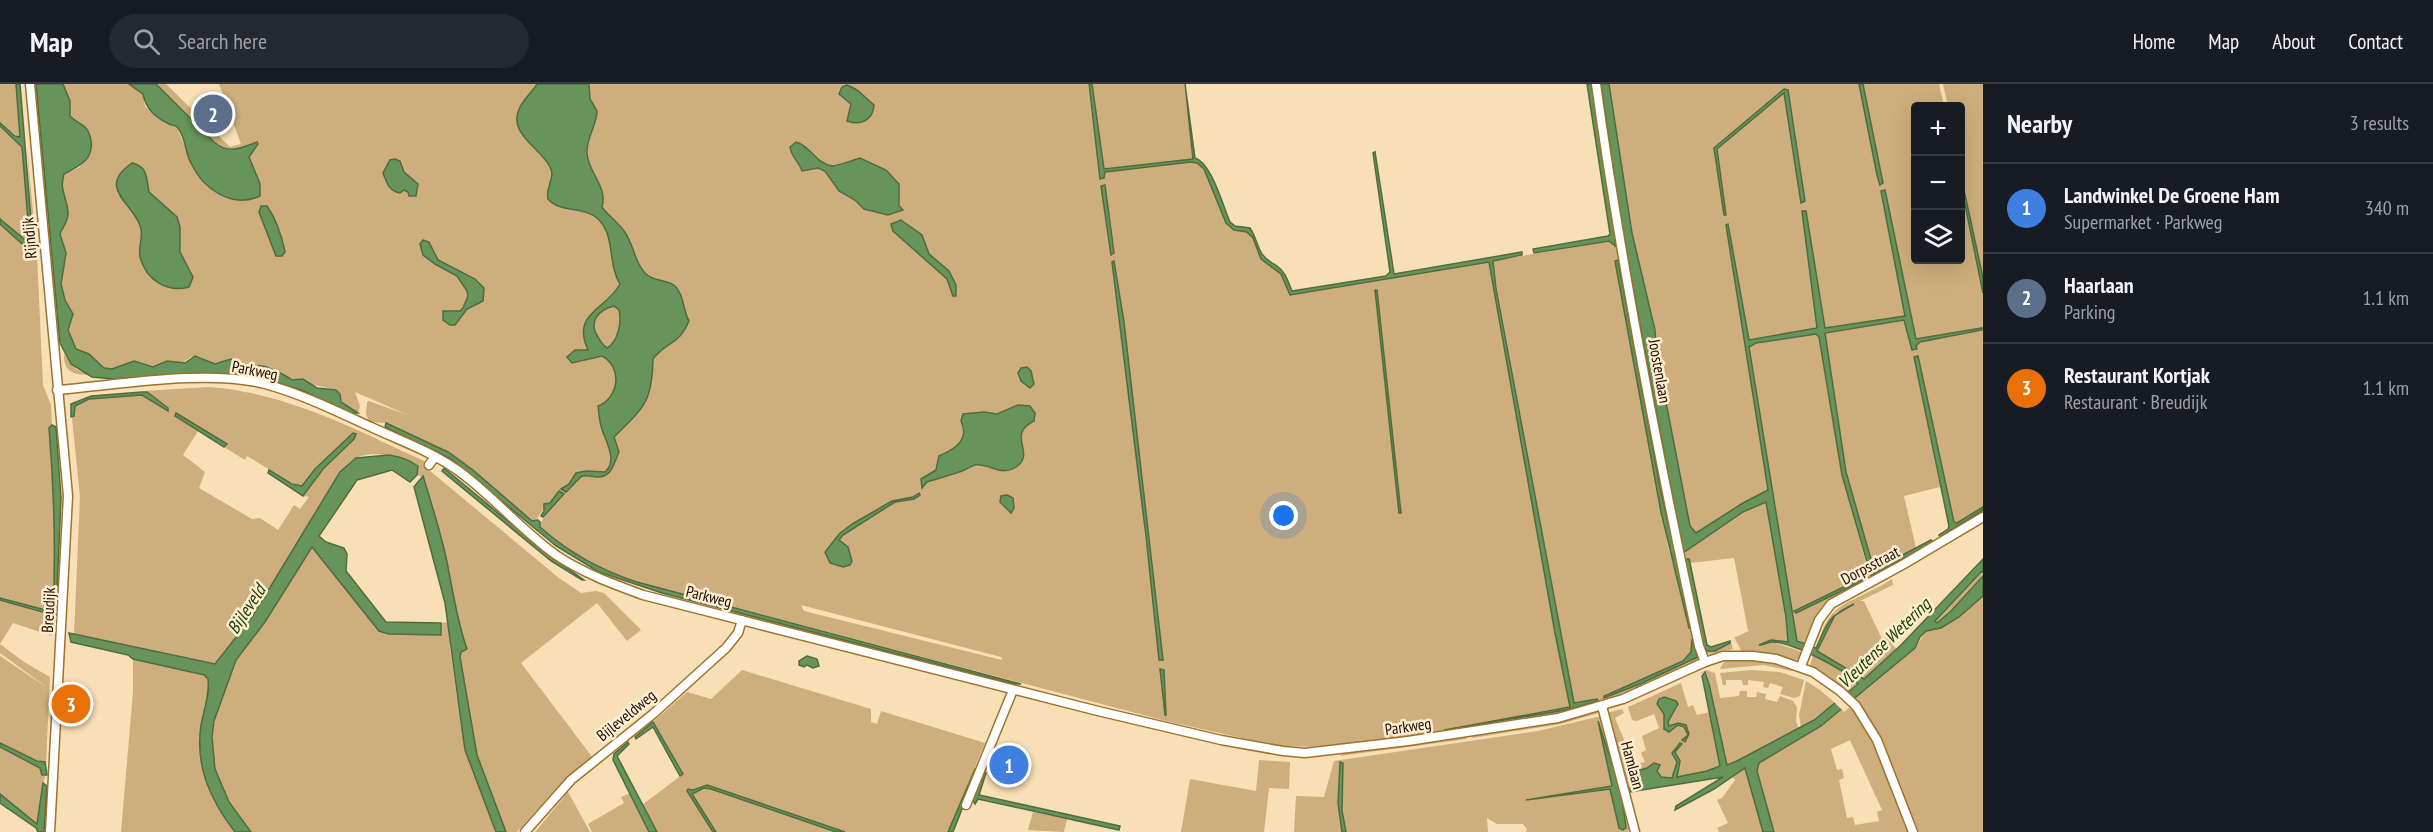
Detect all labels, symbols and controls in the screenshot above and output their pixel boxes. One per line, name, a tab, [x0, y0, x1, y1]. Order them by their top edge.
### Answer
search box	[109, 14, 529, 68]
text: Map	[30, 23, 73, 60]
icon: search	[130, 25, 163, 58]
text: Search here	[178, 27, 267, 55]
text: Home	[2133, 28, 2175, 55]
text: Map	[2208, 28, 2239, 55]
text: About	[2272, 28, 2315, 55]
text: Contact	[2348, 28, 2403, 55]
pin: 2	[194, 92, 232, 136]
map controls	[1911, 102, 1965, 264]
button: +	[1911, 102, 1965, 156]
text: Nearby	[2007, 107, 2072, 140]
text: 3 results	[2350, 110, 2409, 136]
button: −	[1911, 156, 1965, 210]
text: Landwinkel De Groene Ham	[2064, 181, 2279, 209]
text: 1	[2022, 195, 2031, 221]
text: 340 m	[2365, 195, 2409, 221]
text: Supermarket · Parkweg	[2064, 209, 2222, 235]
button: layers	[1911, 210, 1965, 264]
street label: Rijndijk	[17, 216, 41, 260]
text: Haarlaan	[2064, 271, 2134, 299]
text: 2	[2022, 285, 2031, 311]
text: 1.1 km	[2362, 285, 2409, 311]
text: Parking	[2064, 299, 2115, 325]
street label: Joostenlaan	[1644, 336, 1675, 405]
street label: Parkweg	[230, 356, 280, 384]
text: Restaurant Kortjak	[2064, 361, 2210, 389]
text: 3	[2022, 375, 2031, 401]
text: 1.1 km	[2362, 375, 2409, 401]
text: Restaurant · Breudijk	[2064, 389, 2207, 415]
your location	[1269, 501, 1298, 530]
street label: Dorpsstraat	[1837, 541, 1903, 589]
water label: Bijleveld	[222, 578, 272, 638]
street label: Parkweg	[684, 581, 734, 611]
street label: Breudijk	[37, 586, 59, 633]
water label: Vleutense Wetering	[1833, 592, 1936, 693]
pin: 3	[52, 682, 90, 726]
street label: Bijleveldweg	[592, 685, 660, 745]
street label: Parkweg	[1384, 713, 1432, 739]
street label: Hamlaan	[1617, 739, 1649, 791]
pin: 1	[990, 742, 1028, 788]

